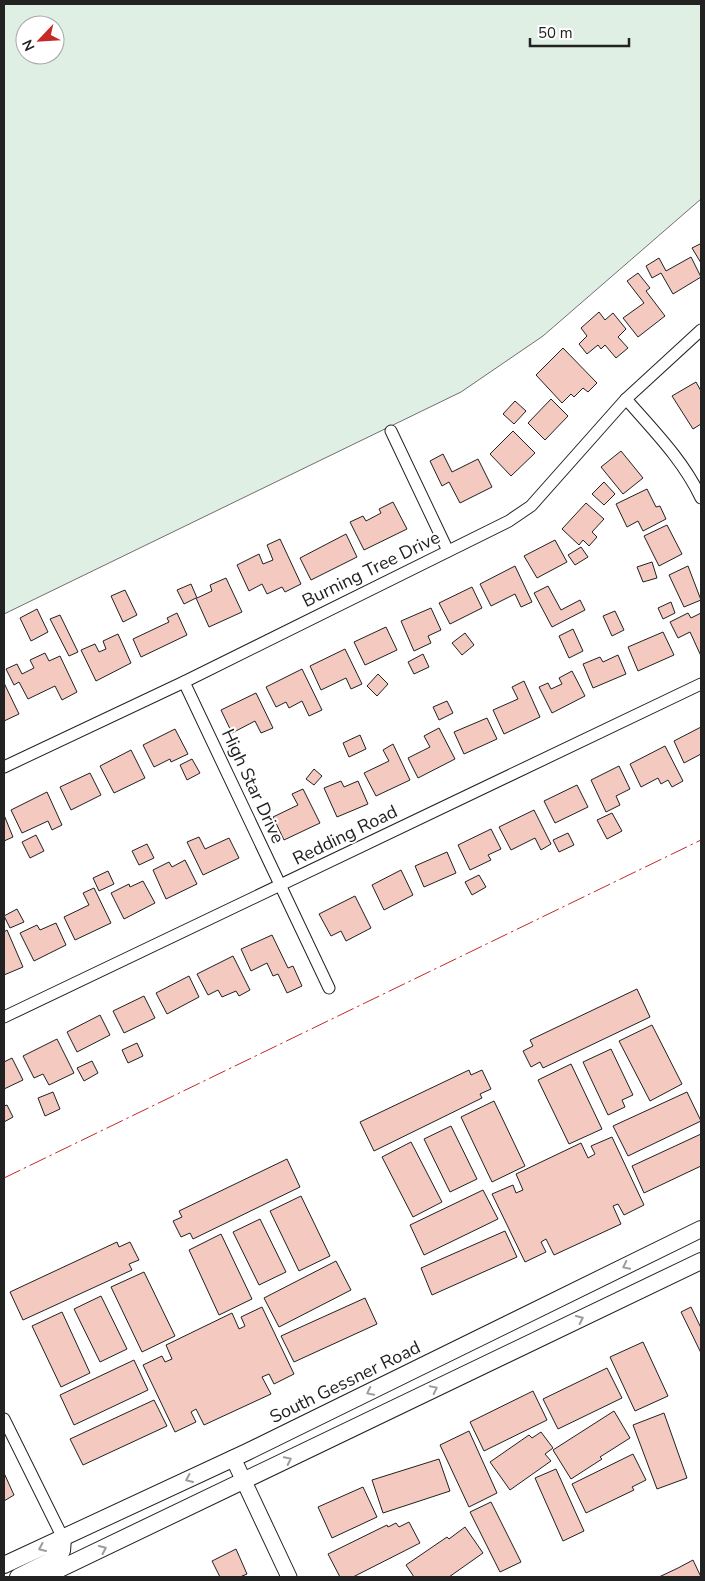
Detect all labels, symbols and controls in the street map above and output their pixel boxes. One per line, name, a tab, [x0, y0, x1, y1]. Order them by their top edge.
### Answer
north arrow	[15, 15, 65, 65]
scale bar	[530, 15, 629, 47]
text: 50 m	[538, 23, 573, 43]
text: N	[18, 37, 39, 54]
street label: Burning Tree Drive	[298, 525, 444, 613]
street label: High Star Drive	[216, 725, 290, 847]
street label: Redding Road	[289, 799, 401, 871]
one-way arrow	[622, 1260, 631, 1271]
one-way arrow	[575, 1315, 584, 1325]
street label: South Gessner Road	[266, 1335, 424, 1429]
one-way arrow	[429, 1384, 438, 1395]
one-way arrow	[366, 1386, 375, 1396]
one-way arrow	[283, 1456, 292, 1466]
one-way arrow	[185, 1473, 194, 1483]
one-way arrow	[38, 1541, 47, 1552]
one-way arrow	[98, 1544, 107, 1555]

